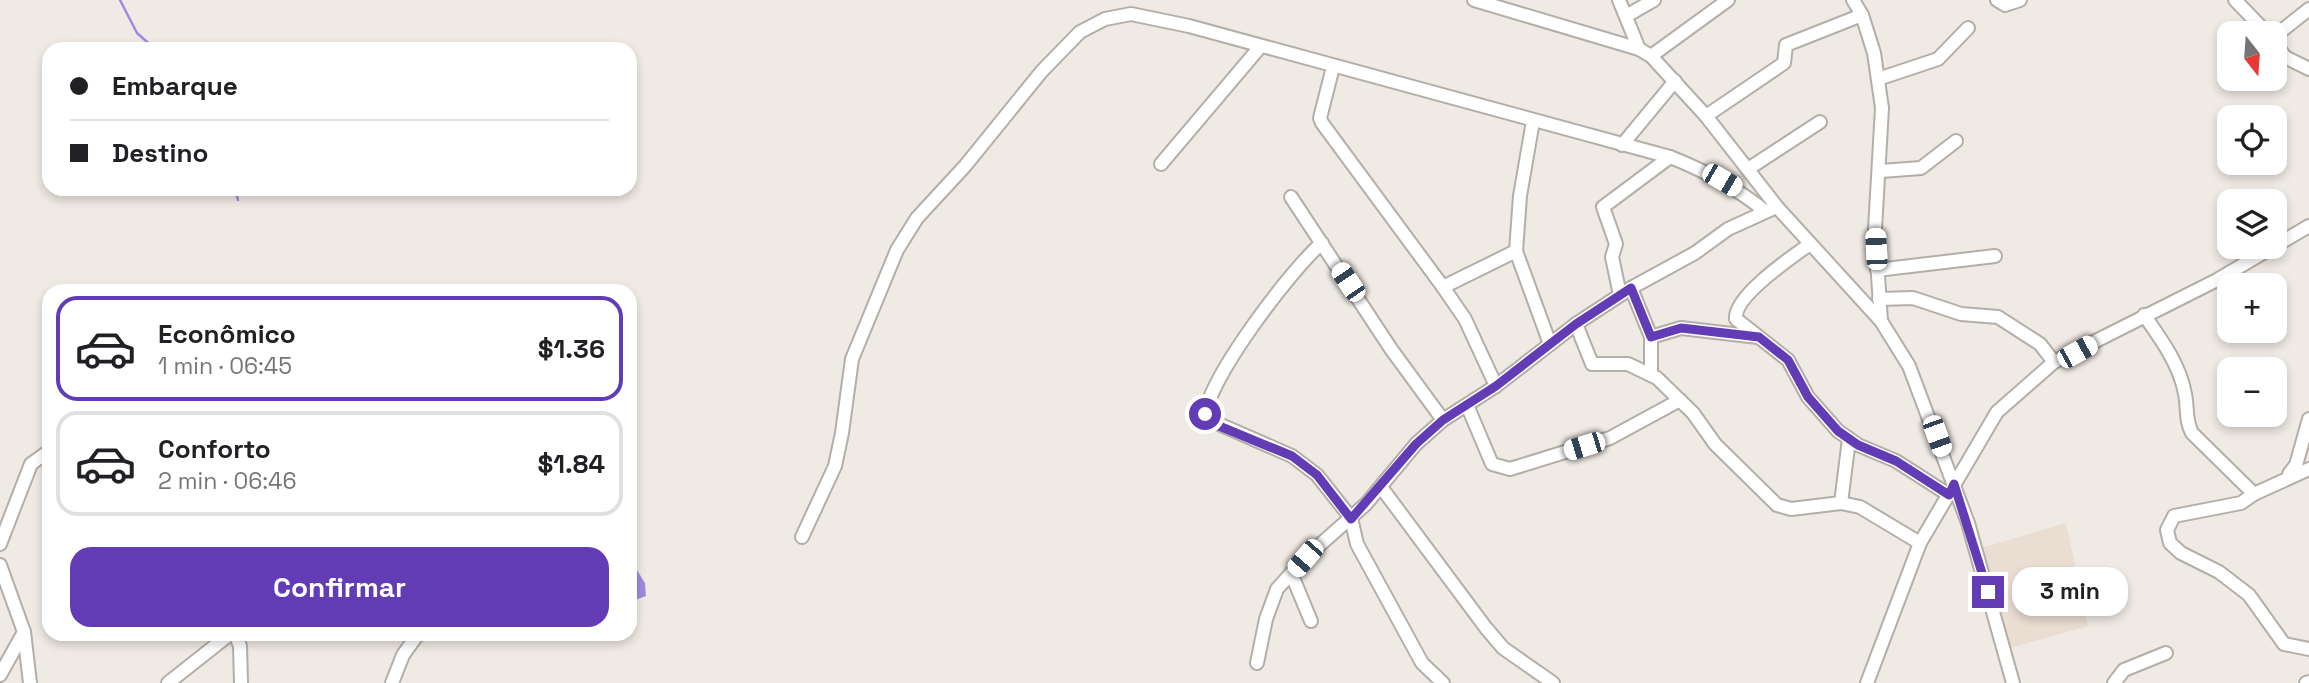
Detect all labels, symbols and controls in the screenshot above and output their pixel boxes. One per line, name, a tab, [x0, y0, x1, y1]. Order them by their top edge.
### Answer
north arrow	[2217, 21, 2287, 91]
map controls	[2217, 21, 2287, 427]
text: Embarque	[112, 69, 238, 103]
button: locate	[2217, 105, 2287, 175]
text: Destino	[112, 136, 208, 170]
car	[1699, 160, 1746, 200]
button: layers	[2217, 189, 2287, 259]
car	[1865, 227, 1888, 271]
car	[1328, 259, 1369, 305]
button: +	[2217, 273, 2287, 343]
icon: car	[74, 317, 137, 380]
text: Econômico	[158, 317, 296, 351]
text: $1.36	[538, 332, 605, 366]
car	[2054, 333, 2101, 371]
text: 1 min · 06:45	[158, 351, 292, 381]
button: −	[2217, 357, 2287, 427]
route start	[1189, 398, 1221, 430]
car	[1920, 413, 1955, 459]
car	[1561, 430, 1608, 462]
icon: car	[74, 432, 137, 495]
text: Conforto	[158, 432, 271, 466]
text: $1.84	[538, 447, 605, 481]
text: 2 min · 06:46	[158, 466, 297, 496]
car	[1284, 535, 1327, 581]
button: Confirmar	[70, 547, 609, 627]
callout: 3 min	[2012, 568, 2128, 616]
route end	[1972, 576, 2004, 608]
text: 3 min	[2040, 576, 2100, 606]

